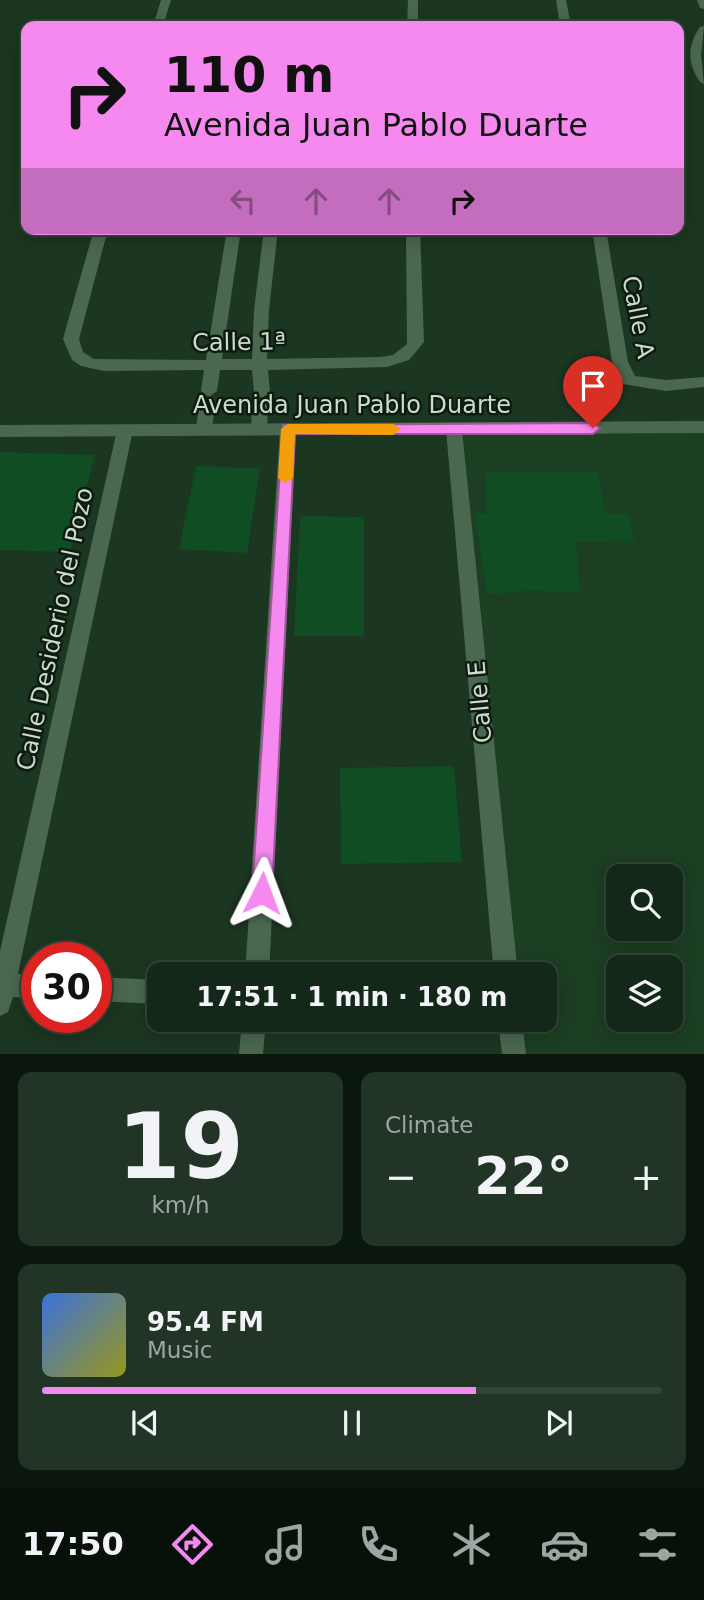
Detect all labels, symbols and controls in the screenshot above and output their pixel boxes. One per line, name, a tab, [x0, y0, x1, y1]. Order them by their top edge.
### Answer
text: 110 m	[164, 47, 334, 104]
icon: right	[49, 49, 140, 140]
text: Avenida Juan Pablo Duarte	[164, 106, 588, 144]
icon: left	[224, 182, 262, 220]
icon: ahead	[297, 182, 335, 220]
icon: ahead	[370, 182, 408, 220]
icon: right	[443, 182, 481, 220]
street label: Calle A	[616, 273, 660, 361]
street label: Calle 1ª	[192, 327, 286, 357]
pin	[563, 356, 623, 428]
icon: arrive	[574, 367, 612, 405]
street label: Avenida Juan Pablo Duarte	[193, 391, 511, 419]
street label: Calle Desiderio del Pozo	[11, 485, 99, 773]
street label: Calle E	[462, 660, 498, 744]
position arrow	[225, 856, 299, 930]
map controls	[606, 864, 683, 1032]
button: search	[606, 864, 683, 941]
speed limit sign: 30	[21, 942, 112, 1033]
button: layers	[606, 955, 683, 1032]
text: 17:51 · 1 min · 180 m	[197, 982, 507, 1012]
text: 19	[117, 1094, 244, 1199]
text: Climate	[385, 1112, 474, 1138]
text: 22°	[474, 1146, 573, 1206]
text: −	[385, 1155, 417, 1199]
text: +	[630, 1155, 662, 1199]
text: km/h	[151, 1192, 210, 1218]
text: 95.4 FM	[147, 1307, 264, 1337]
text: Music	[147, 1337, 212, 1363]
icon: previous	[126, 1404, 164, 1442]
icon: pause	[333, 1404, 371, 1442]
icon: next	[540, 1404, 578, 1442]
icon: directions	[168, 1520, 217, 1569]
icon: music	[261, 1520, 310, 1569]
icon: phone	[354, 1520, 403, 1569]
icon: climate	[447, 1520, 496, 1569]
icon: car	[540, 1520, 589, 1569]
icon: filters	[633, 1520, 682, 1569]
text: 17:50	[22, 1525, 124, 1563]

